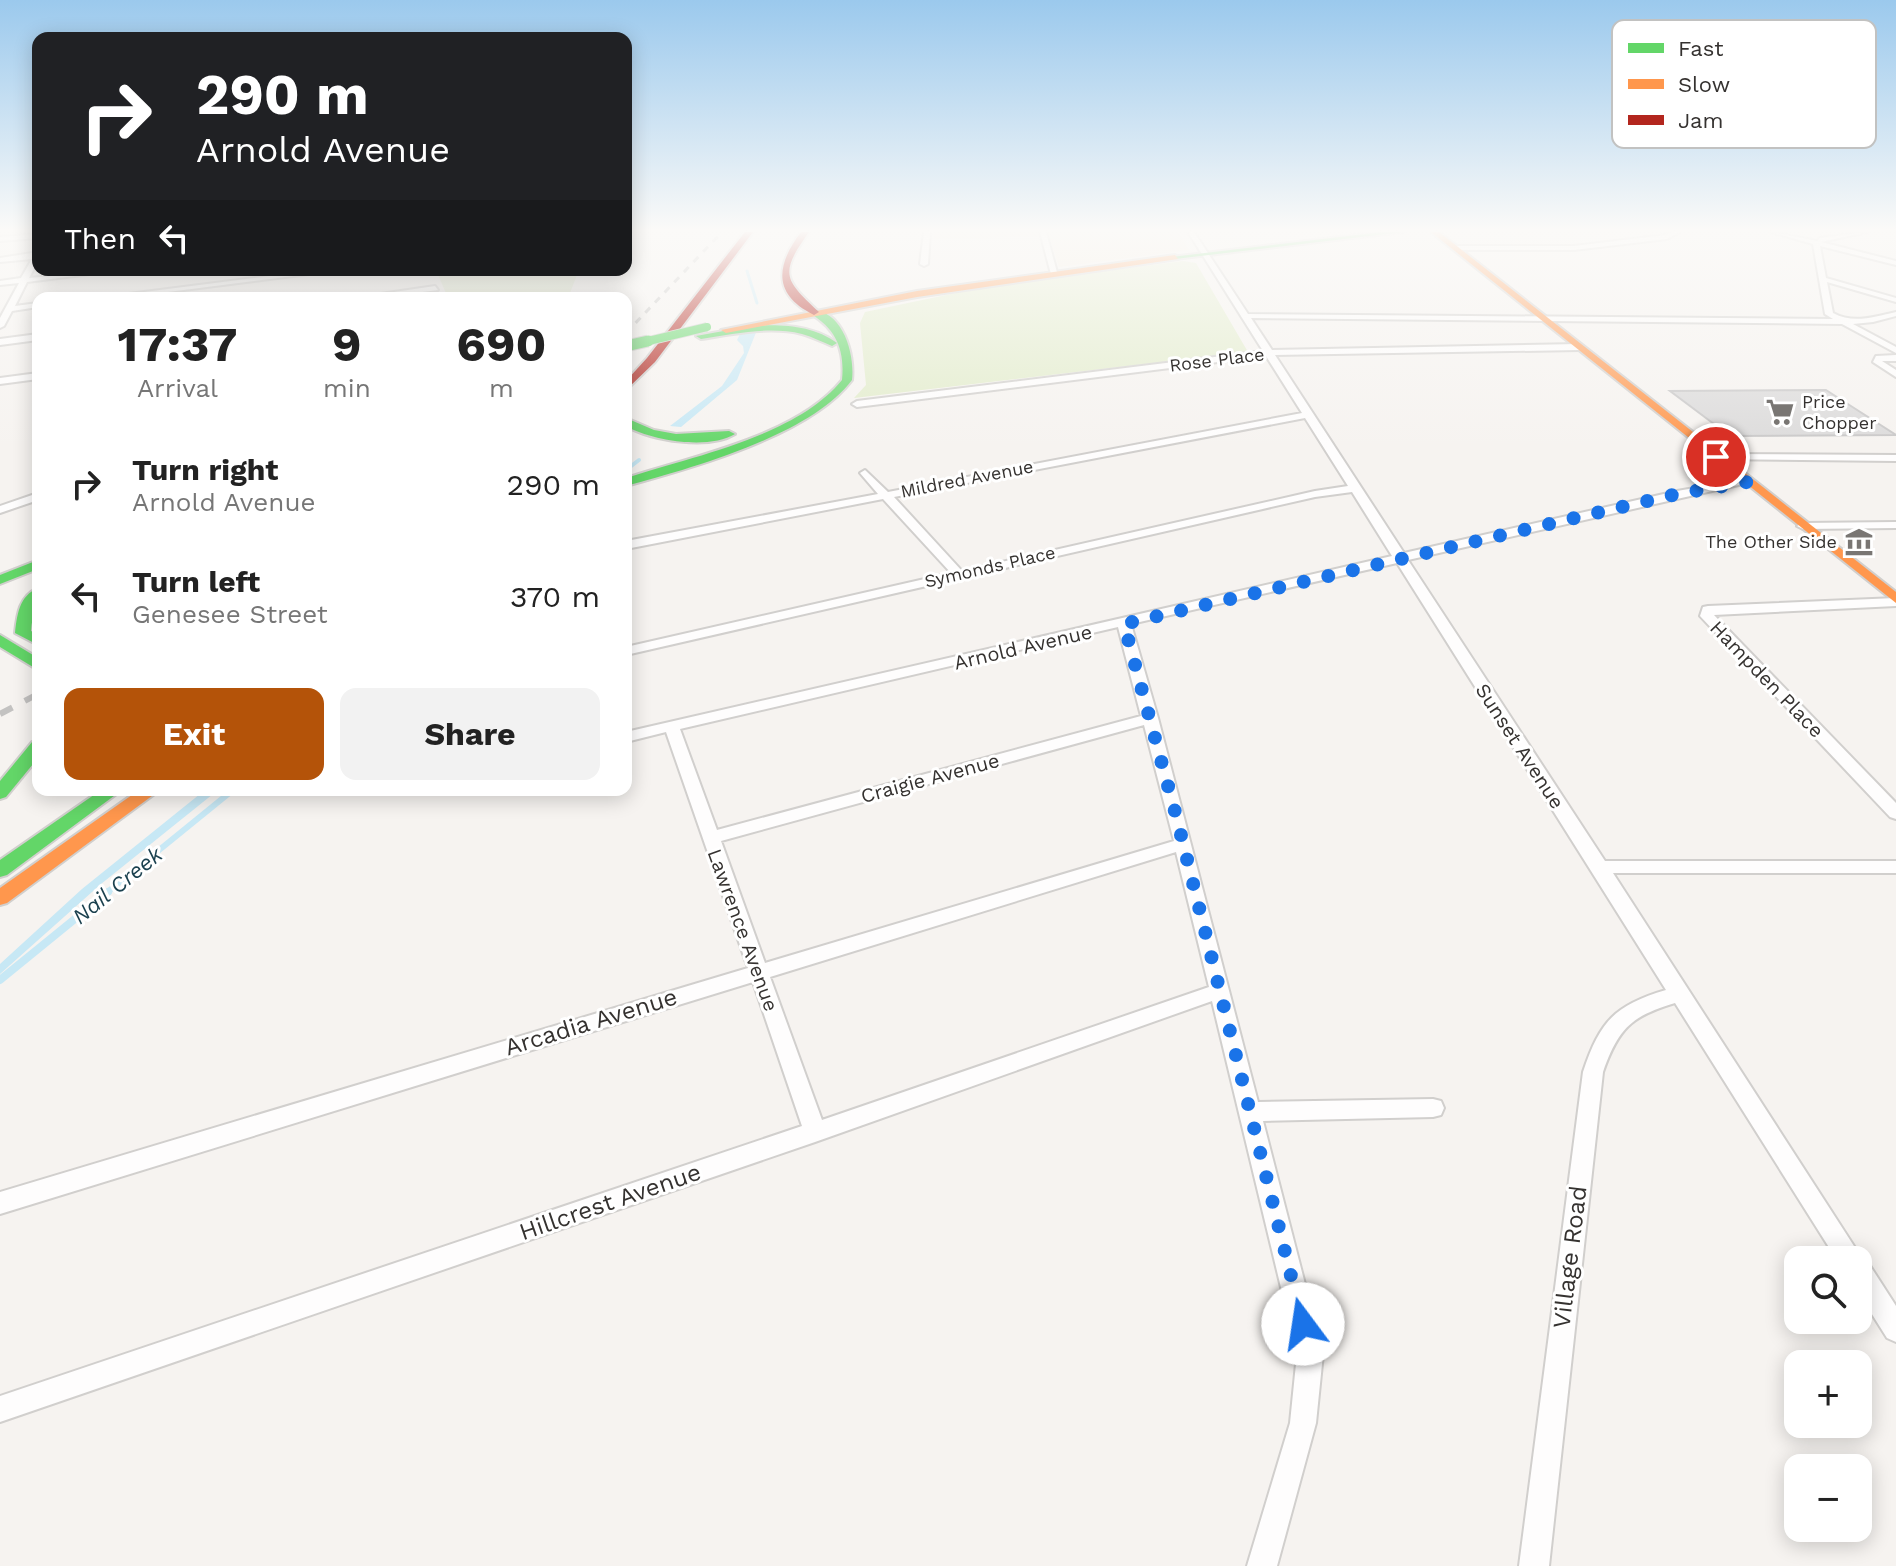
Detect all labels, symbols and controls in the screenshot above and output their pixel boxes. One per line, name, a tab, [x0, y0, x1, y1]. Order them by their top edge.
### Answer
legend	[1612, 20, 1876, 148]
text: Fast	[1678, 36, 1724, 61]
text: 290 m	[196, 62, 369, 128]
icon: right	[64, 64, 168, 168]
text: Slow	[1678, 72, 1730, 97]
text: Jam	[1678, 108, 1723, 133]
text: Arnold Avenue	[196, 129, 450, 171]
icon: left	[152, 216, 196, 260]
text: Then	[64, 221, 136, 256]
text: 17:37	[118, 316, 237, 373]
text: 9	[332, 316, 362, 373]
text: 690	[456, 316, 546, 373]
street label: Rose Place	[1168, 343, 1266, 376]
text: Arrival	[137, 373, 218, 403]
text: min	[323, 373, 371, 403]
text: m	[489, 373, 514, 403]
place label: Price Chopper	[1802, 391, 1877, 433]
supermarket icon: Price Chopper	[1765, 397, 1795, 427]
pin	[1682, 423, 1750, 491]
icon: arrive	[1694, 435, 1738, 479]
text: Turn right	[132, 452, 278, 487]
street label: Mildred Avenue	[899, 455, 1035, 502]
icon: right	[64, 462, 108, 506]
text: 290 m	[507, 467, 600, 502]
text: Arnold Avenue	[132, 487, 316, 517]
museum icon: The Other Side	[1844, 527, 1874, 557]
place label: The Other Side	[1705, 531, 1837, 552]
street label: Symonds Place	[922, 541, 1057, 592]
text: Turn left	[132, 564, 260, 599]
icon: left	[64, 574, 108, 618]
text: 370 m	[510, 579, 600, 614]
text: Genesee Street	[132, 599, 328, 629]
street label: Hampden Place	[1705, 616, 1829, 742]
street label: Arnold Avenue	[952, 619, 1094, 675]
street label: Sunset Avenue	[1471, 679, 1569, 813]
button: Exit	[64, 688, 324, 780]
button: Share	[340, 688, 600, 780]
street label: Craigie Avenue	[858, 748, 1002, 808]
water label: Nail Creek	[67, 841, 168, 929]
street label: Lawrence Avenue	[702, 846, 784, 1014]
street label: Arcadia Avenue	[501, 982, 681, 1062]
street label: Hillcrest Avenue	[516, 1158, 704, 1246]
street label: Village Road	[1547, 1184, 1593, 1330]
map controls	[1784, 1246, 1872, 1542]
button: search	[1784, 1246, 1872, 1334]
position arrow	[1261, 1282, 1345, 1366]
button: +	[1784, 1350, 1872, 1438]
button: −	[1784, 1454, 1872, 1542]

